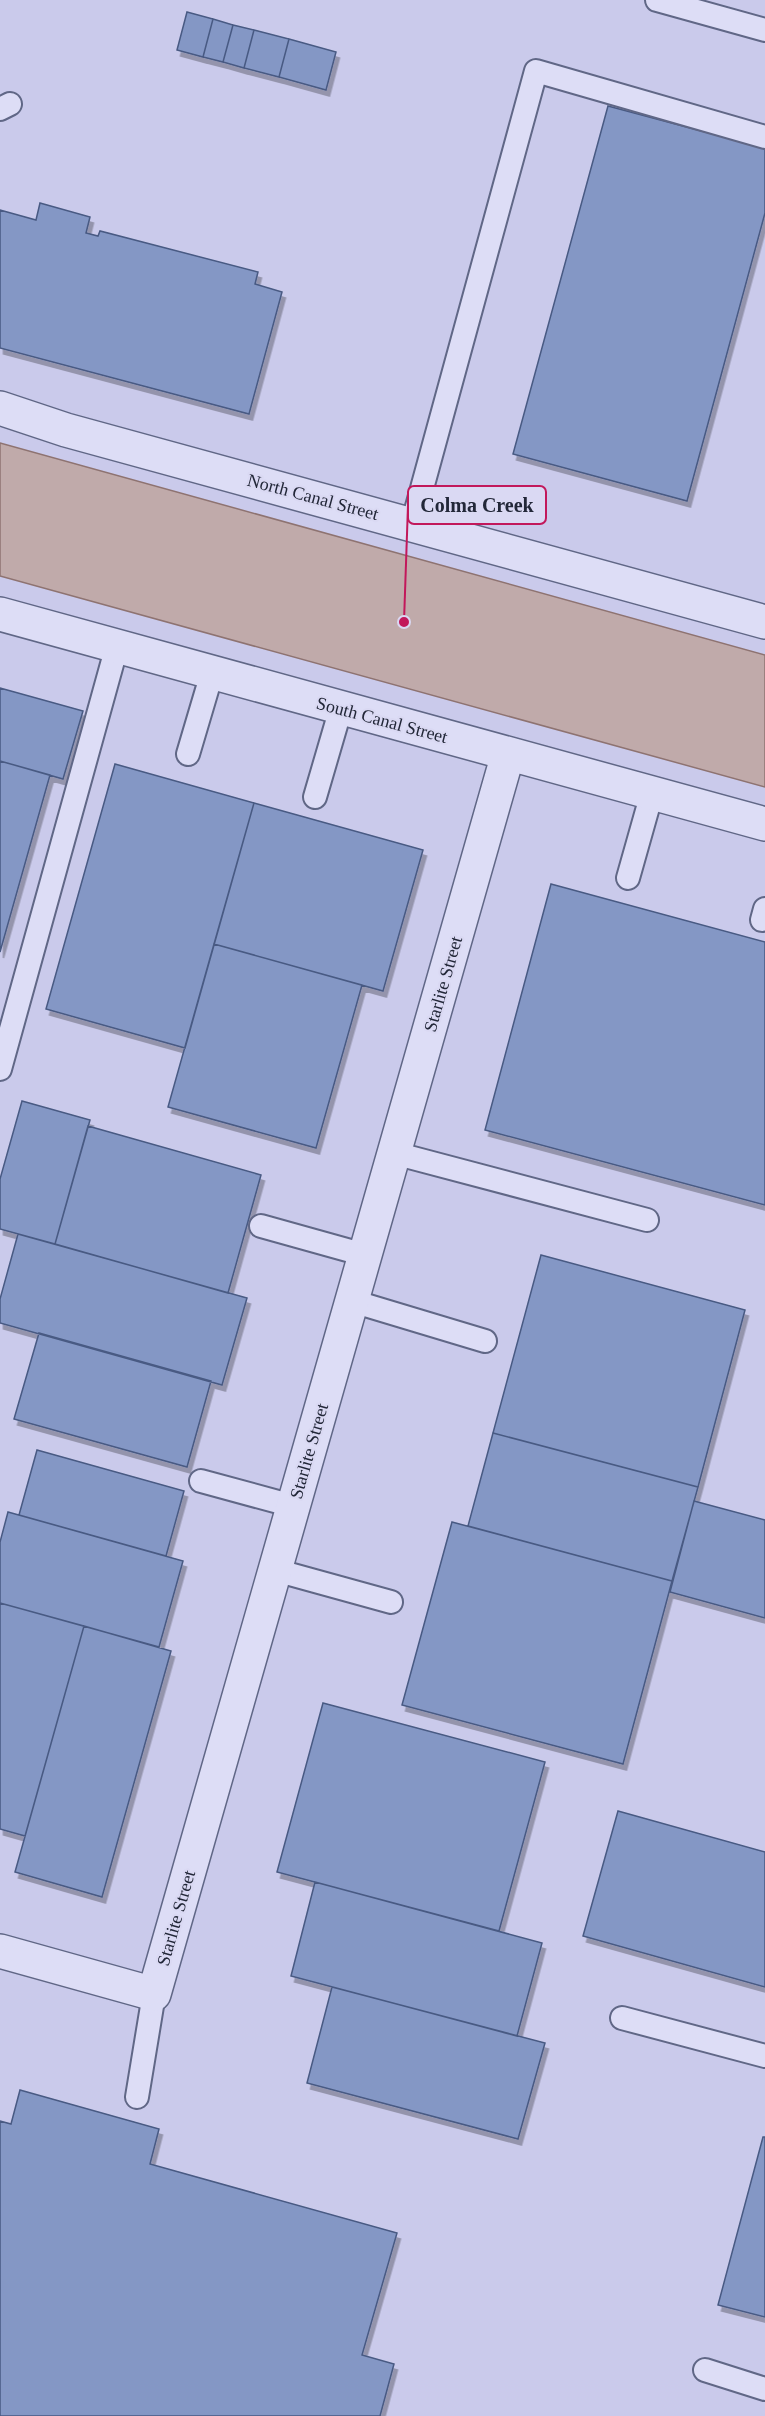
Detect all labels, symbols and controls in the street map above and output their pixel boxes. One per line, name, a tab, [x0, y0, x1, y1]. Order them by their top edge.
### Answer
street label: North Canal Street	[245, 470, 381, 524]
callout: Colma Creek	[408, 486, 546, 524]
text: Colma Creek	[420, 494, 535, 516]
street label: South Canal Street	[314, 693, 450, 747]
street label: Starlite Street	[420, 934, 466, 1034]
street label: Starlite Street	[286, 1401, 332, 1501]
street label: Starlite Street	[153, 1868, 199, 1968]

